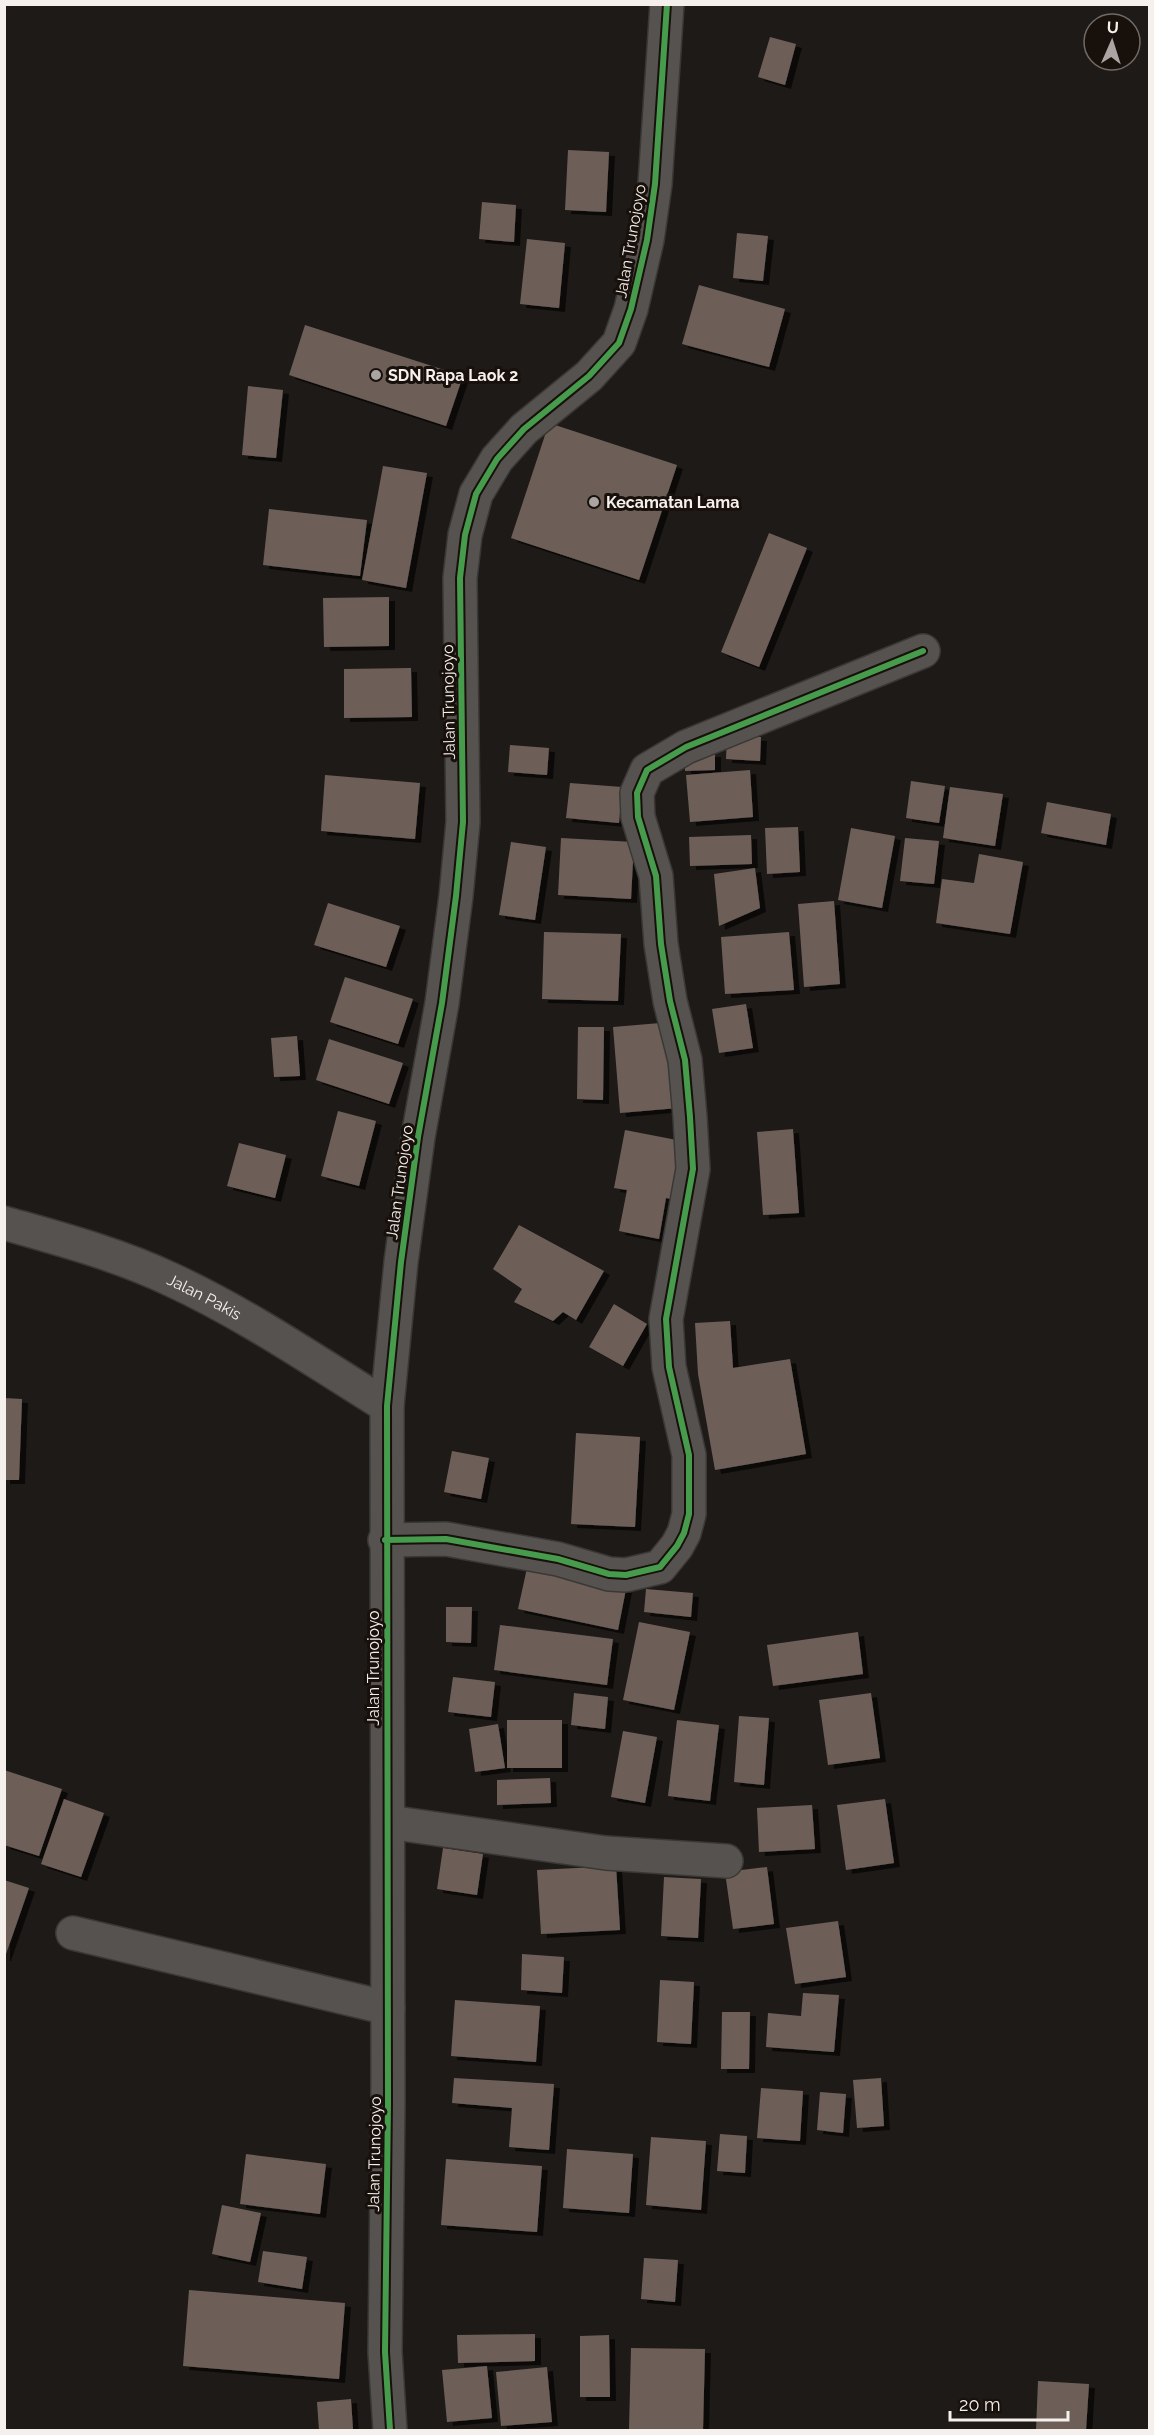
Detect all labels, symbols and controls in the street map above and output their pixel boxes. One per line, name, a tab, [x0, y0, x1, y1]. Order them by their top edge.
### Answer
north arrow	[1082, 12, 1142, 72]
text: U	[1106, 18, 1119, 37]
street label: Jalan Trunojoyo	[611, 183, 650, 300]
place label: SDN Rapa Laok 2	[388, 366, 518, 385]
marker: SDN Rapa Laok 2	[369, 368, 383, 382]
place label: Kecamatan Lama	[606, 493, 739, 512]
marker: Kecamatan Lama	[587, 495, 601, 509]
street label: Jalan Trunojoyo	[438, 644, 459, 760]
street label: Jalan Trunojoyo	[382, 1124, 417, 1240]
street label: Jalan Pakis	[164, 1270, 245, 1324]
street label: Jalan Trunojoyo	[364, 1610, 383, 1726]
street label: Jalan Trunojoyo	[364, 2096, 385, 2212]
scale bar	[950, 2384, 1068, 2422]
text: 20 m	[959, 2394, 1001, 2415]

